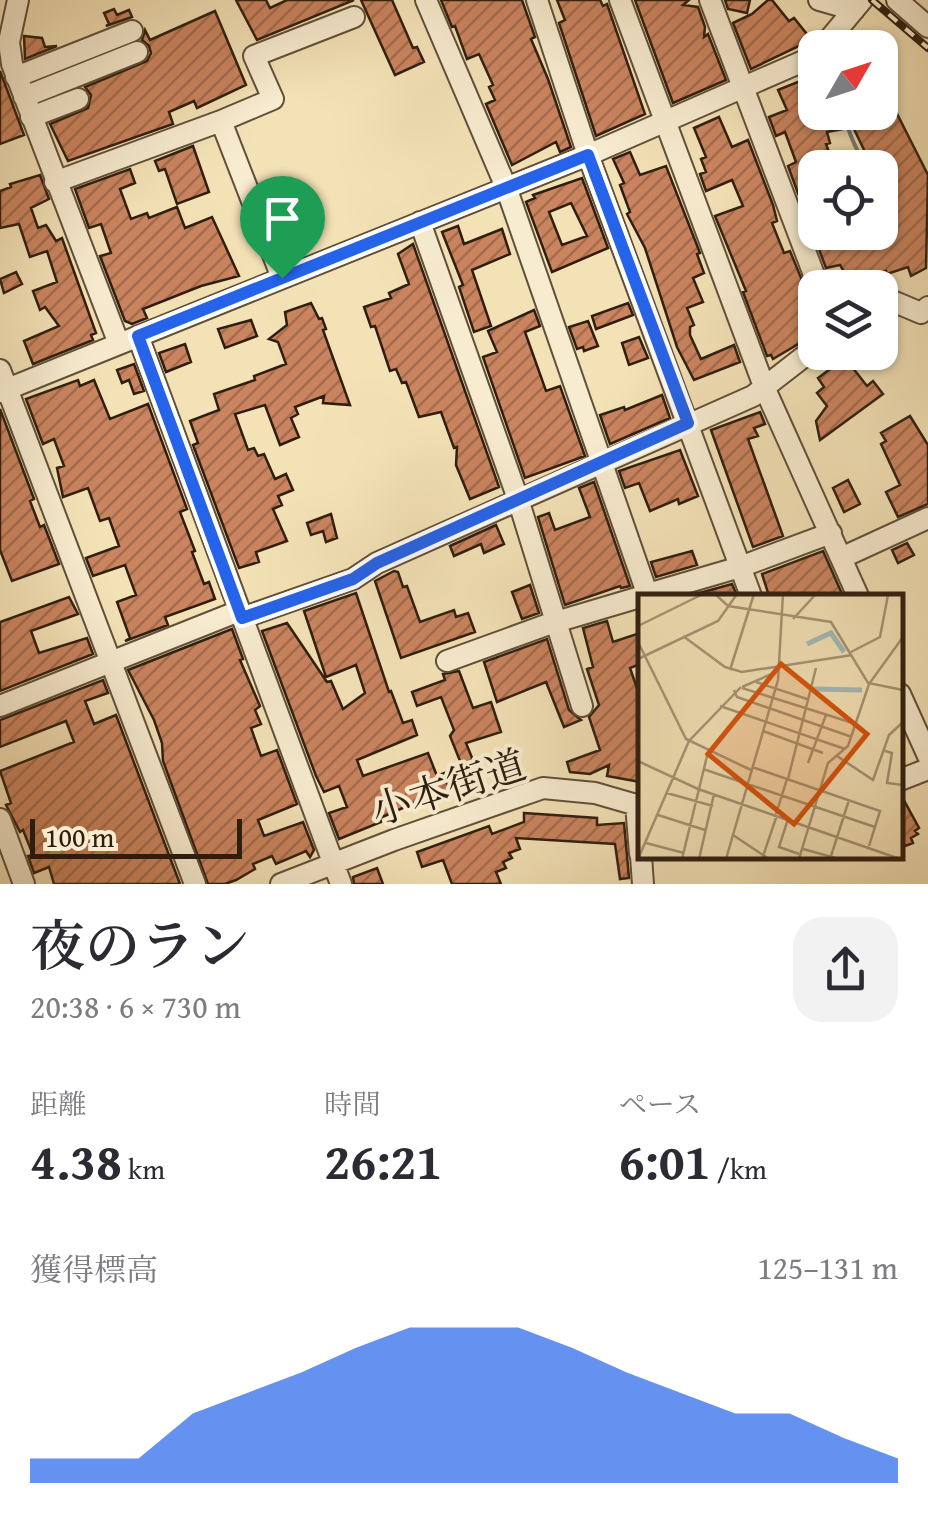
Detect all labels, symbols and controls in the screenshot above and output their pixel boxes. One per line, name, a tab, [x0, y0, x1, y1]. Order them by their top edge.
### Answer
north arrow	[798, 30, 898, 130]
map controls	[798, 30, 898, 370]
button: locate	[798, 150, 898, 250]
pin	[240, 176, 325, 279]
icon: arrive	[255, 191, 310, 246]
button: layers	[798, 270, 898, 370]
inset map	[638, 594, 903, 859]
street label: 小本街道	[363, 734, 533, 840]
scale bar	[30, 814, 242, 858]
text: 100 m	[45, 816, 114, 857]
text: 夜のラン	[30, 905, 250, 985]
button: share	[793, 917, 898, 1022]
text: 20:38 · 6 × 730 m	[30, 983, 241, 1030]
text: 距離	[30, 1083, 86, 1124]
text: 時間	[324, 1083, 380, 1124]
text: ペース	[619, 1083, 701, 1124]
text: 4.38	[30, 1124, 122, 1197]
text: 26:21	[324, 1124, 442, 1197]
text: 6:01	[619, 1124, 711, 1197]
text: km	[122, 1148, 165, 1189]
text: /km	[711, 1148, 767, 1189]
text: 125–131 m	[757, 1244, 898, 1291]
text: 獲得標高	[30, 1246, 158, 1293]

